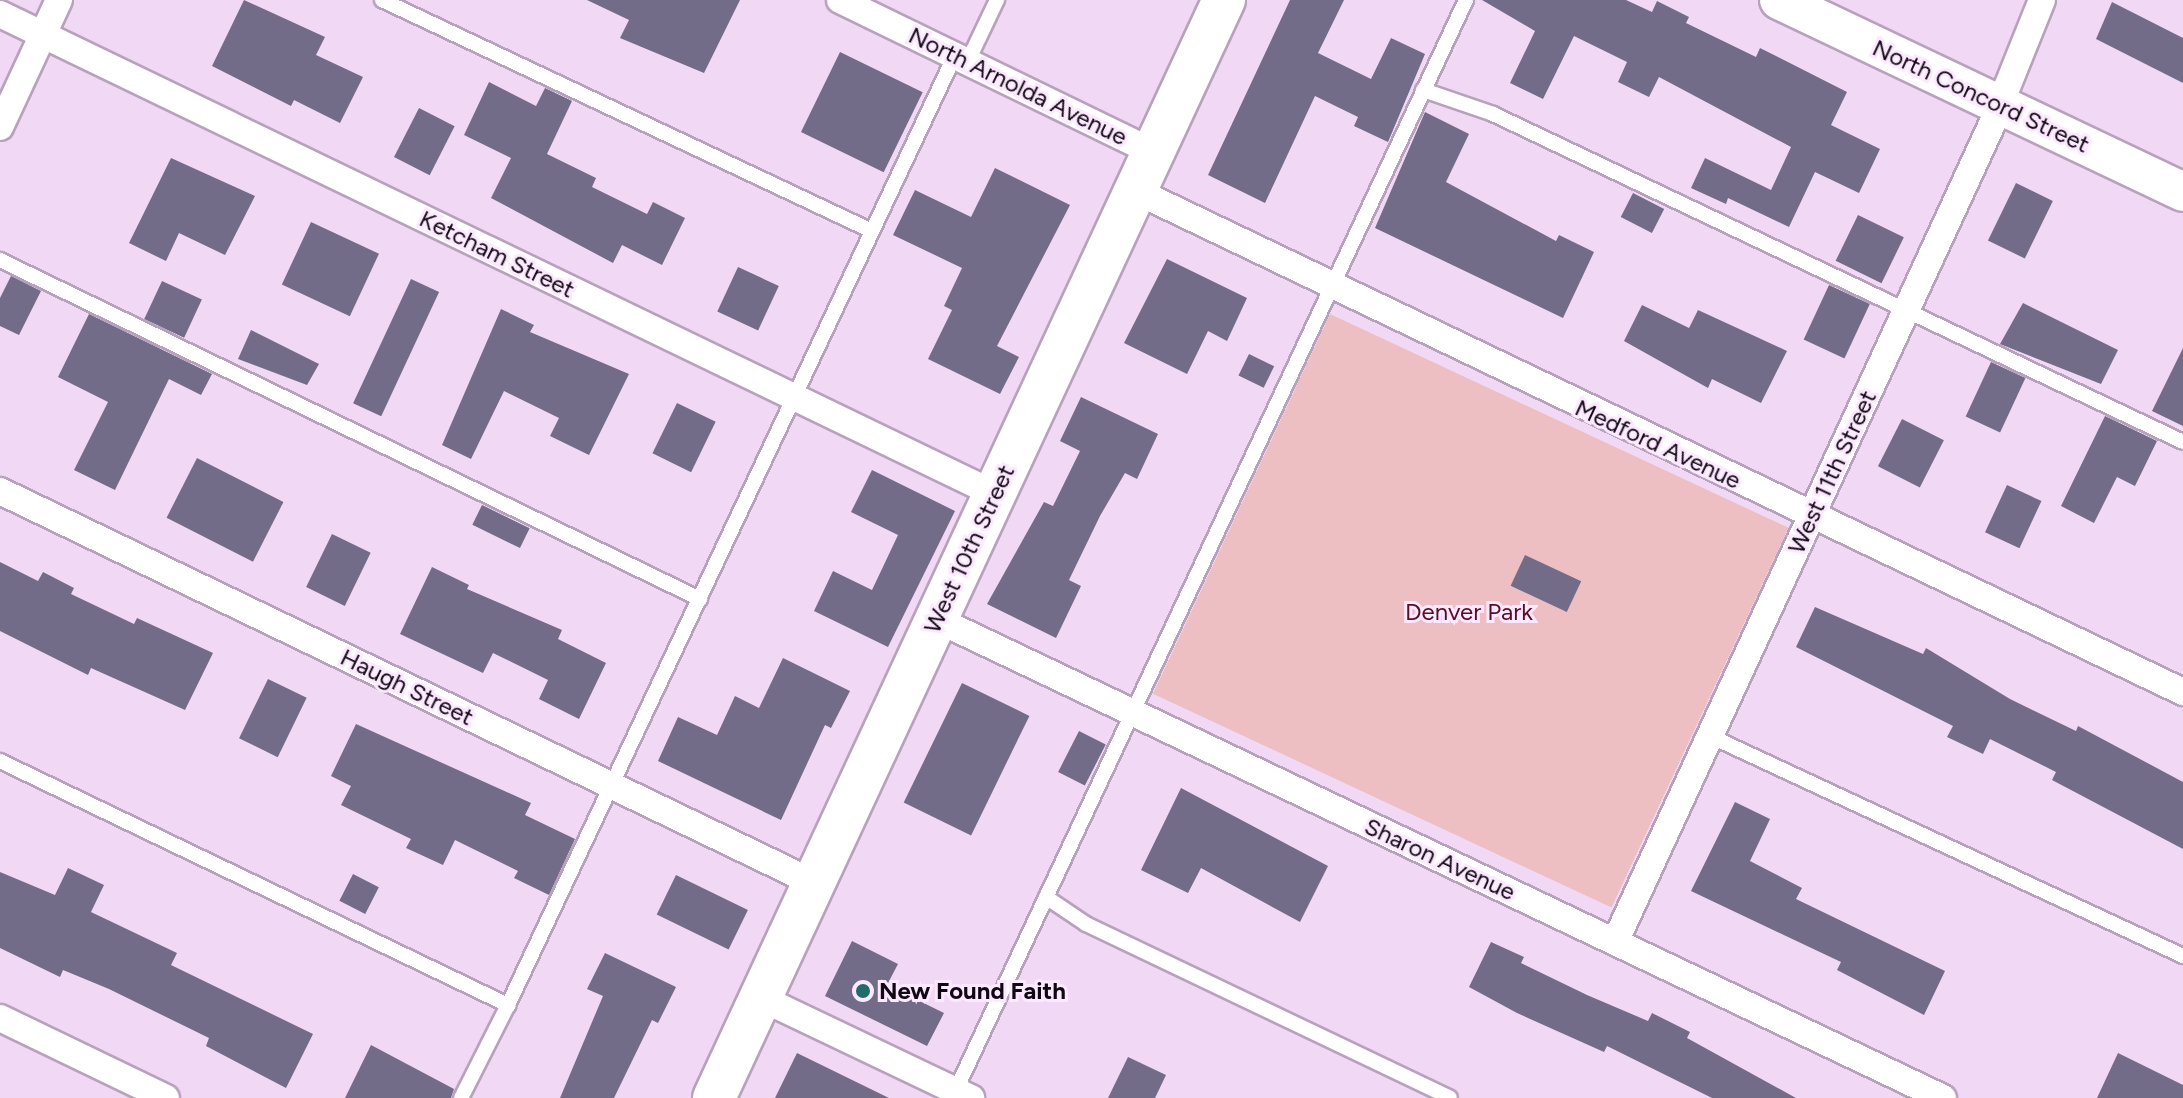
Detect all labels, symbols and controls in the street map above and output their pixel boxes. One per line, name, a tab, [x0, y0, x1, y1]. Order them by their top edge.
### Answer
street label: North Arnolda Avenue	[904, 21, 1132, 151]
street label: North Concord Street	[1868, 33, 2094, 159]
street label: Ketcham Street	[415, 204, 579, 304]
street label: West 11th Street	[1782, 386, 1882, 558]
street label: Medford Avenue	[1571, 393, 1745, 495]
street label: West 10th Street	[917, 460, 1021, 638]
park label: Denver Park	[1405, 598, 1533, 626]
street label: Haugh Street	[336, 642, 478, 732]
street label: Sharon Avenue	[1360, 812, 1520, 906]
place label: New Found Faith	[879, 977, 1066, 1005]
marker: New Found Faith	[854, 982, 872, 1000]

